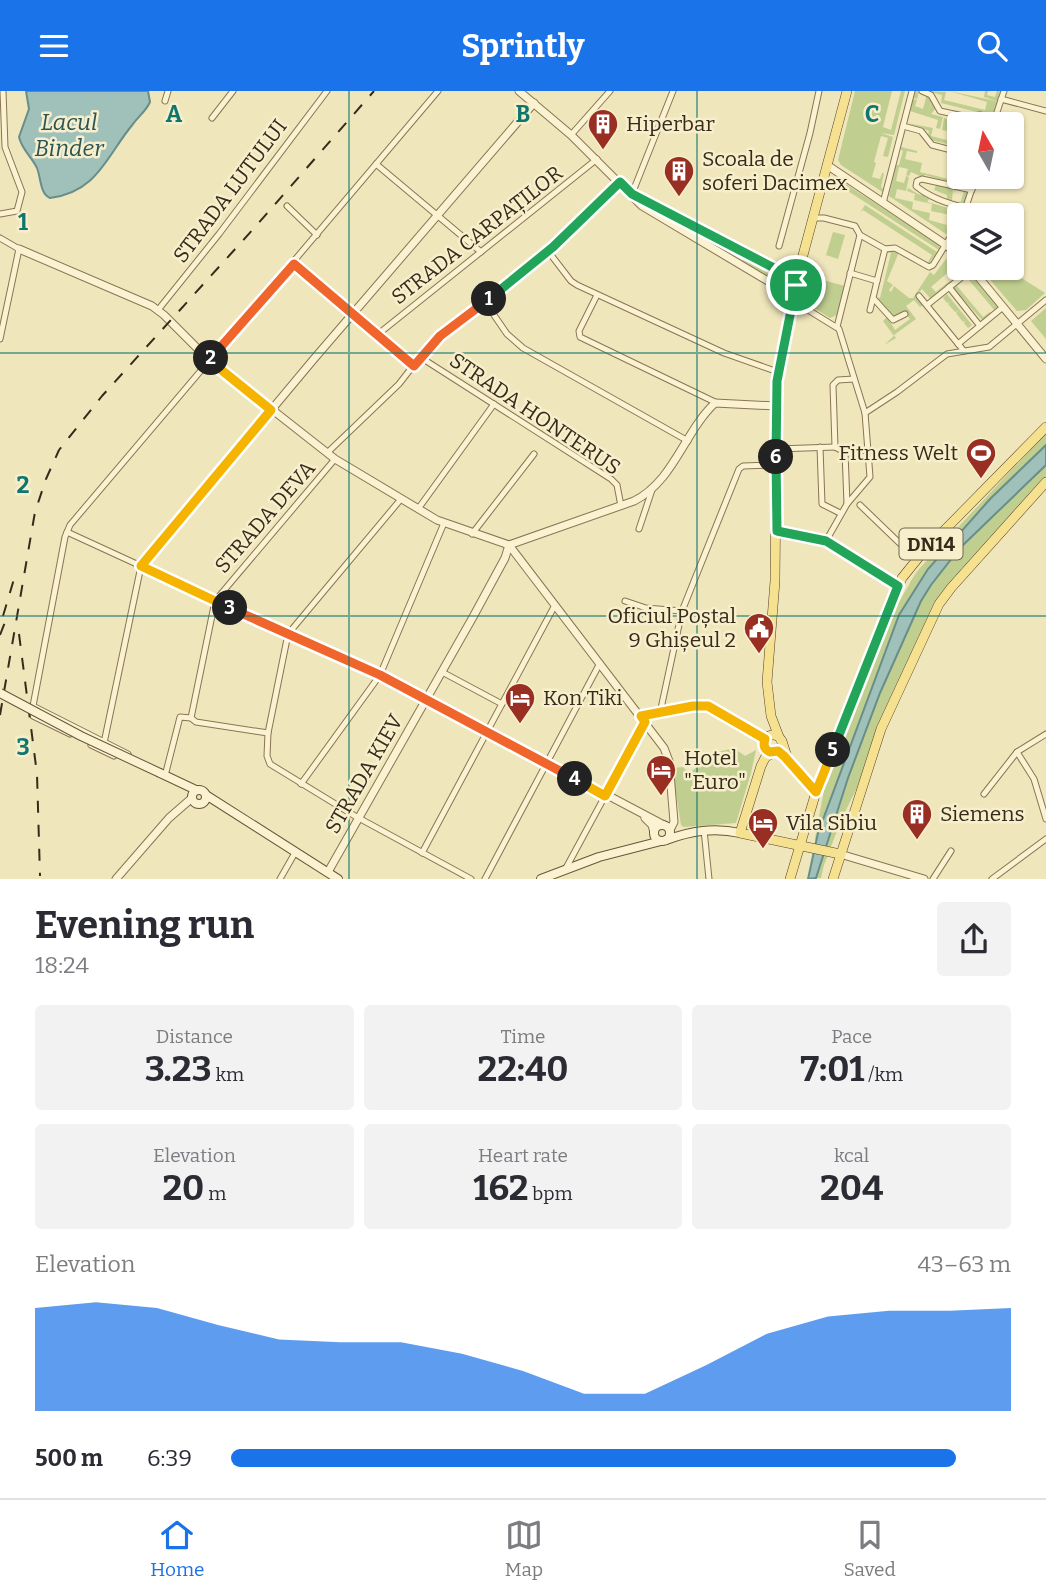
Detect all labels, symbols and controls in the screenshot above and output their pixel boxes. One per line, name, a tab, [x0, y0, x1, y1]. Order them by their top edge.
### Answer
icon: menu	[35, 27, 73, 65]
text: Sprintly	[461, 27, 585, 65]
icon: search	[973, 27, 1011, 65]
text: B	[516, 100, 530, 128]
text: C	[865, 100, 879, 128]
building icon: Hiperbar	[586, 107, 620, 151]
water label: Lacul Binder	[35, 108, 105, 162]
place label: Hiperbar	[626, 111, 715, 137]
north arrow	[947, 112, 1024, 189]
map controls	[947, 112, 1024, 280]
street label: STRADA LUTULUI	[168, 114, 292, 268]
place label: Scoala de soferi Dacimex	[702, 146, 848, 196]
building icon: Scoala de soferi Dacimex	[662, 154, 696, 198]
street label: STRADA CARPAȚILOR	[386, 160, 568, 310]
button: layers	[947, 203, 1024, 280]
text: 1	[18, 208, 28, 236]
pin	[766, 255, 826, 315]
icon: arrive	[777, 266, 815, 304]
pin: 1	[472, 281, 506, 317]
text: 1	[484, 287, 493, 310]
pin: 2	[194, 341, 228, 375]
text: 2	[205, 346, 216, 369]
street label: STRADA HONTERUS	[445, 347, 625, 481]
sports icon: Fitness Welt	[964, 436, 998, 480]
pin: 6	[758, 439, 794, 475]
place label: Fitness Welt	[839, 440, 958, 466]
text: 6	[770, 445, 781, 468]
street label: STRADA DEVA	[209, 456, 321, 578]
text: 2	[17, 471, 30, 499]
road number: DN14	[900, 528, 962, 559]
pin: 3	[212, 591, 247, 625]
text: 3	[224, 596, 235, 619]
place label: Oficiul Poștal 9 Ghișeul 2	[607, 603, 736, 653]
public building icon: Oficiul Poștal 9 Ghișeul 2	[742, 611, 776, 655]
hotel icon: Kon Tiki	[503, 681, 537, 725]
place label: Kon Tiki	[543, 685, 622, 711]
street label: STRADA KIEV	[319, 709, 409, 838]
text: 3	[16, 733, 30, 761]
pin: 5	[816, 733, 850, 767]
text: 5	[827, 738, 838, 761]
place label: Hotel "Euro"	[684, 745, 746, 795]
hotel icon: Hotel "Euro"	[644, 753, 678, 797]
pin: 4	[558, 761, 592, 797]
text: 4	[569, 767, 580, 790]
building icon: Siemens	[900, 797, 934, 841]
place label: Siemens	[940, 801, 1025, 827]
hotel icon: Vila Sibiu	[746, 806, 780, 850]
place label: Vila Sibiu	[786, 810, 877, 836]
text: Evening run	[35, 902, 254, 948]
button: share	[937, 902, 1011, 976]
text: 18:24	[35, 951, 89, 979]
text: Distance	[156, 1025, 233, 1048]
text: Time	[501, 1025, 545, 1048]
text: Pace	[831, 1025, 872, 1048]
text: 3.23	[145, 1048, 212, 1090]
text: 22:40	[477, 1048, 569, 1090]
text: 7:01	[800, 1048, 864, 1090]
text: km	[212, 1063, 244, 1086]
text: /km	[864, 1063, 903, 1086]
text: Elevation	[153, 1144, 236, 1167]
text: Heart rate	[478, 1144, 568, 1167]
text: kcal	[834, 1144, 869, 1167]
text: 20	[162, 1167, 204, 1209]
text: 162	[473, 1167, 528, 1209]
text: 204	[820, 1167, 883, 1209]
text: m	[204, 1182, 226, 1205]
text: bpm	[528, 1182, 573, 1205]
text: Elevation	[35, 1250, 135, 1278]
text: 43–63 m	[917, 1250, 1011, 1278]
text: 500 m	[35, 1444, 103, 1472]
text: 6:39	[147, 1444, 192, 1472]
tab: Home	[150, 1516, 204, 1581]
tab: Map	[505, 1516, 543, 1581]
tab: Saved	[844, 1516, 896, 1581]

